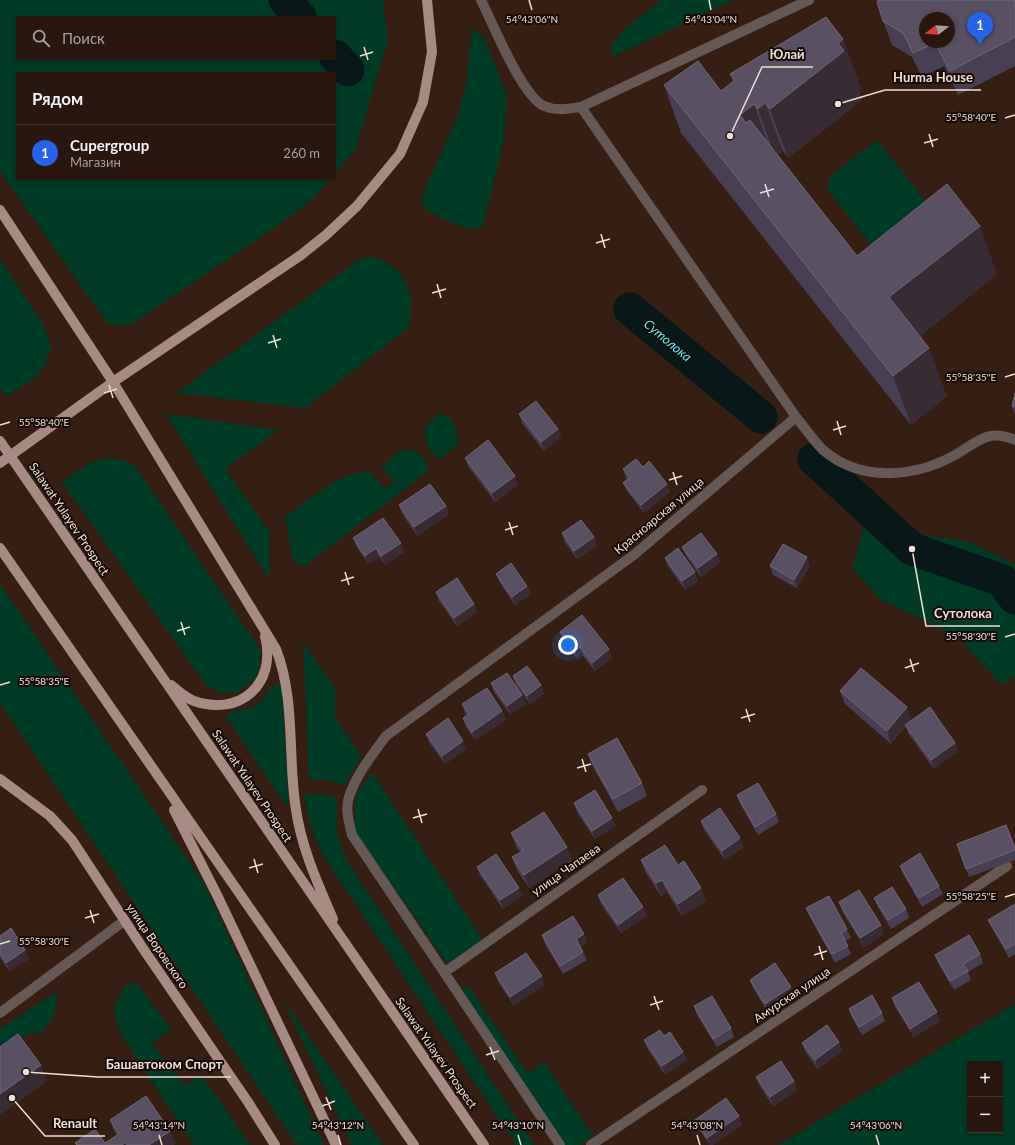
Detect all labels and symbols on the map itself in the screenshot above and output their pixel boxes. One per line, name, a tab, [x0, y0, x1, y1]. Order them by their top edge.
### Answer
north arrow	[919, 12, 955, 48]
pin: 1	[967, 12, 993, 45]
text: 54°43'06"N	[506, 13, 558, 25]
text: 54°43'04"N	[685, 13, 737, 25]
callout: Юлай	[762, 42, 813, 67]
text: Юлай	[769, 46, 805, 62]
callout: Hurma House	[885, 65, 981, 90]
text: Hurma House	[893, 69, 973, 85]
text: 55°58'40"E	[946, 111, 996, 123]
water label: Сутолока	[641, 315, 695, 365]
text: 55°58'35"E	[946, 371, 996, 383]
text: 55°58'40"E	[19, 416, 69, 428]
street label: Salawat Yulayev Prospect	[26, 460, 113, 578]
street label: Красноярская улица	[611, 474, 706, 557]
callout: Сутолока	[926, 601, 1000, 626]
text: Сутолока	[934, 605, 992, 621]
text: 55°58'30"E	[946, 630, 996, 642]
your location	[558, 635, 578, 655]
text: 55°58'35"E	[19, 675, 69, 687]
street label: Salawat Yulayev Prospect	[209, 727, 296, 845]
street label: улица Чапаева	[528, 840, 603, 899]
text: 55°58'25"E	[946, 890, 996, 902]
street label: улица Воровского	[123, 900, 192, 991]
text: 55°58'30"E	[19, 935, 69, 947]
street label: Амурская улица	[751, 963, 833, 1026]
street label: Salawat Yulayev Prospect	[392, 994, 481, 1112]
callout: Башавтоком Спорт	[98, 1052, 231, 1077]
text: Башавтоком Спорт	[106, 1056, 223, 1072]
callout: Renault	[45, 1111, 105, 1136]
text: Renault	[53, 1115, 97, 1131]
text: 54°43'14"N	[133, 1119, 185, 1131]
text: 54°43'12"N	[312, 1119, 364, 1131]
text: 54°43'10"N	[492, 1119, 544, 1131]
text: 54°43'08"N	[671, 1119, 723, 1131]
text: 54°43'06"N	[850, 1119, 902, 1131]

